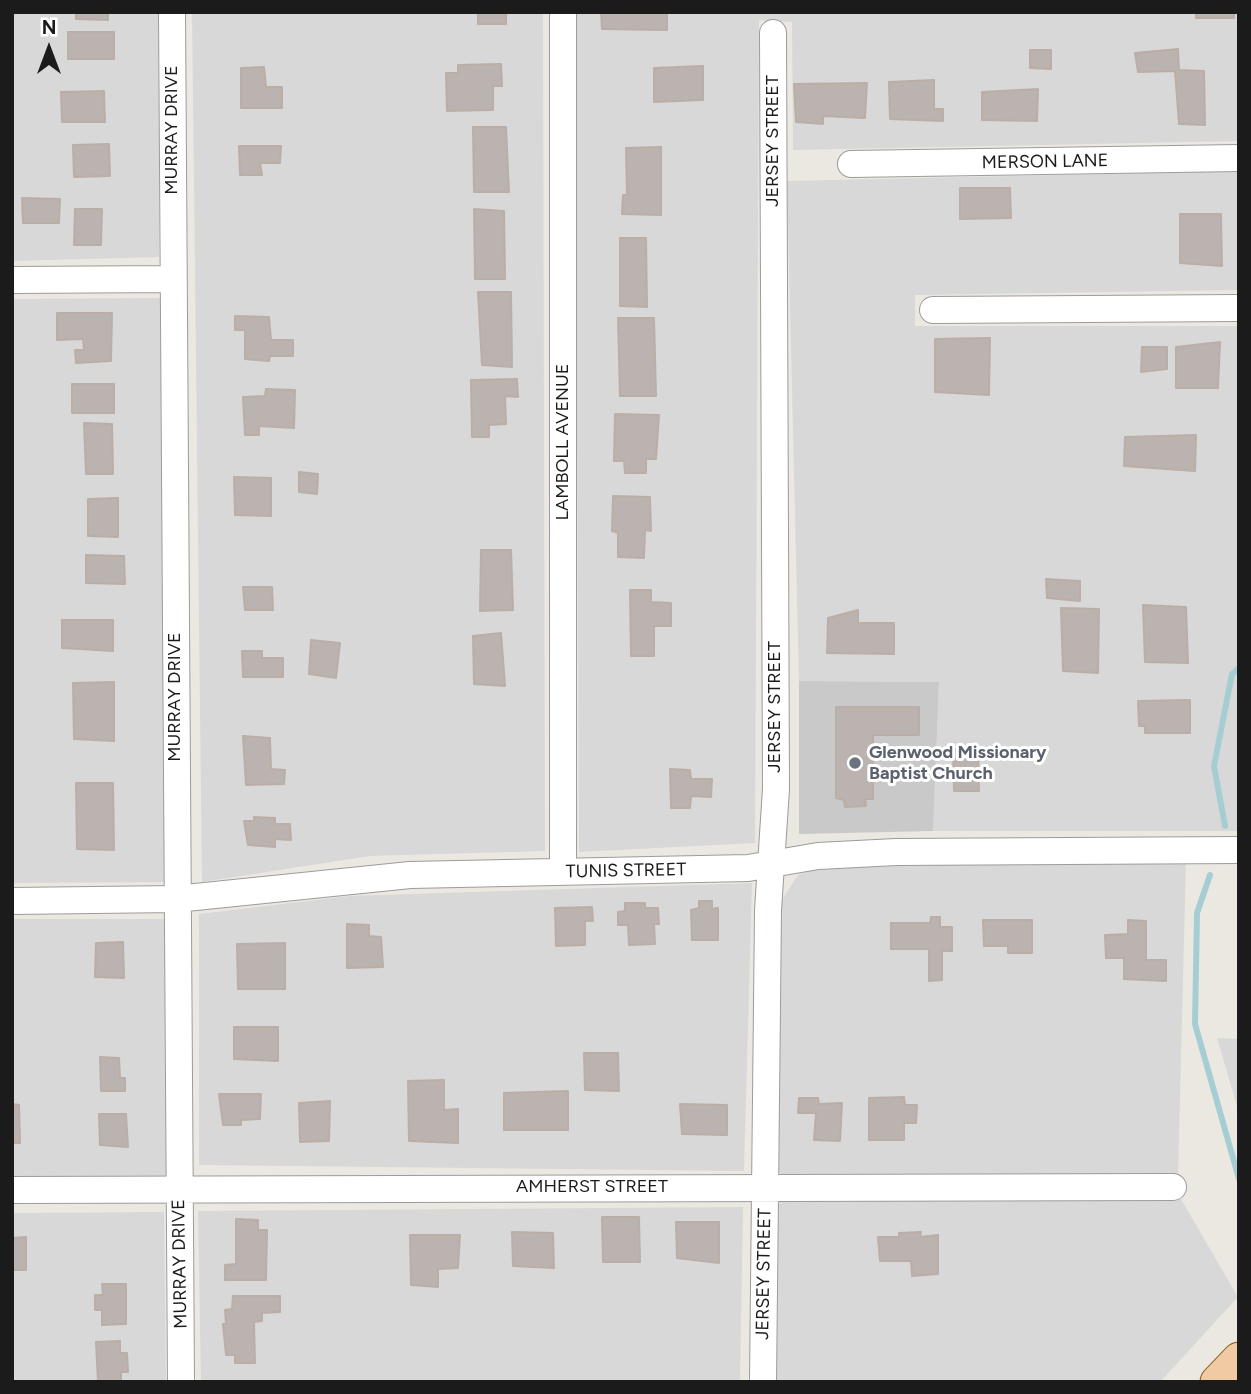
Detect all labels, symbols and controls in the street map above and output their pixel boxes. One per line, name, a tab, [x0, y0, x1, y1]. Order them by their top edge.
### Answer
north arrow	[14, 14, 84, 84]
text: N	[42, 16, 56, 39]
street label: MURRAY DRIVE	[161, 65, 183, 195]
street label: JERSEY STREET	[762, 75, 784, 207]
street label: MERSON LANE	[981, 150, 1109, 174]
street label: LAMBOLL AVENUE	[552, 364, 574, 520]
street label: MURRAY DRIVE	[164, 632, 186, 762]
street label: JERSEY STREET	[764, 641, 786, 773]
place label: Glenwood Missionary Baptist Church	[869, 742, 1046, 784]
marker: Glenwood Missionary Baptist Church	[847, 755, 863, 771]
street label: TUNIS STREET	[566, 859, 686, 883]
street label: AMHERST STREET	[516, 1176, 668, 1198]
street label: MURRAY DRIVE	[168, 1199, 192, 1329]
street label: JERSEY STREET	[752, 1208, 776, 1340]

